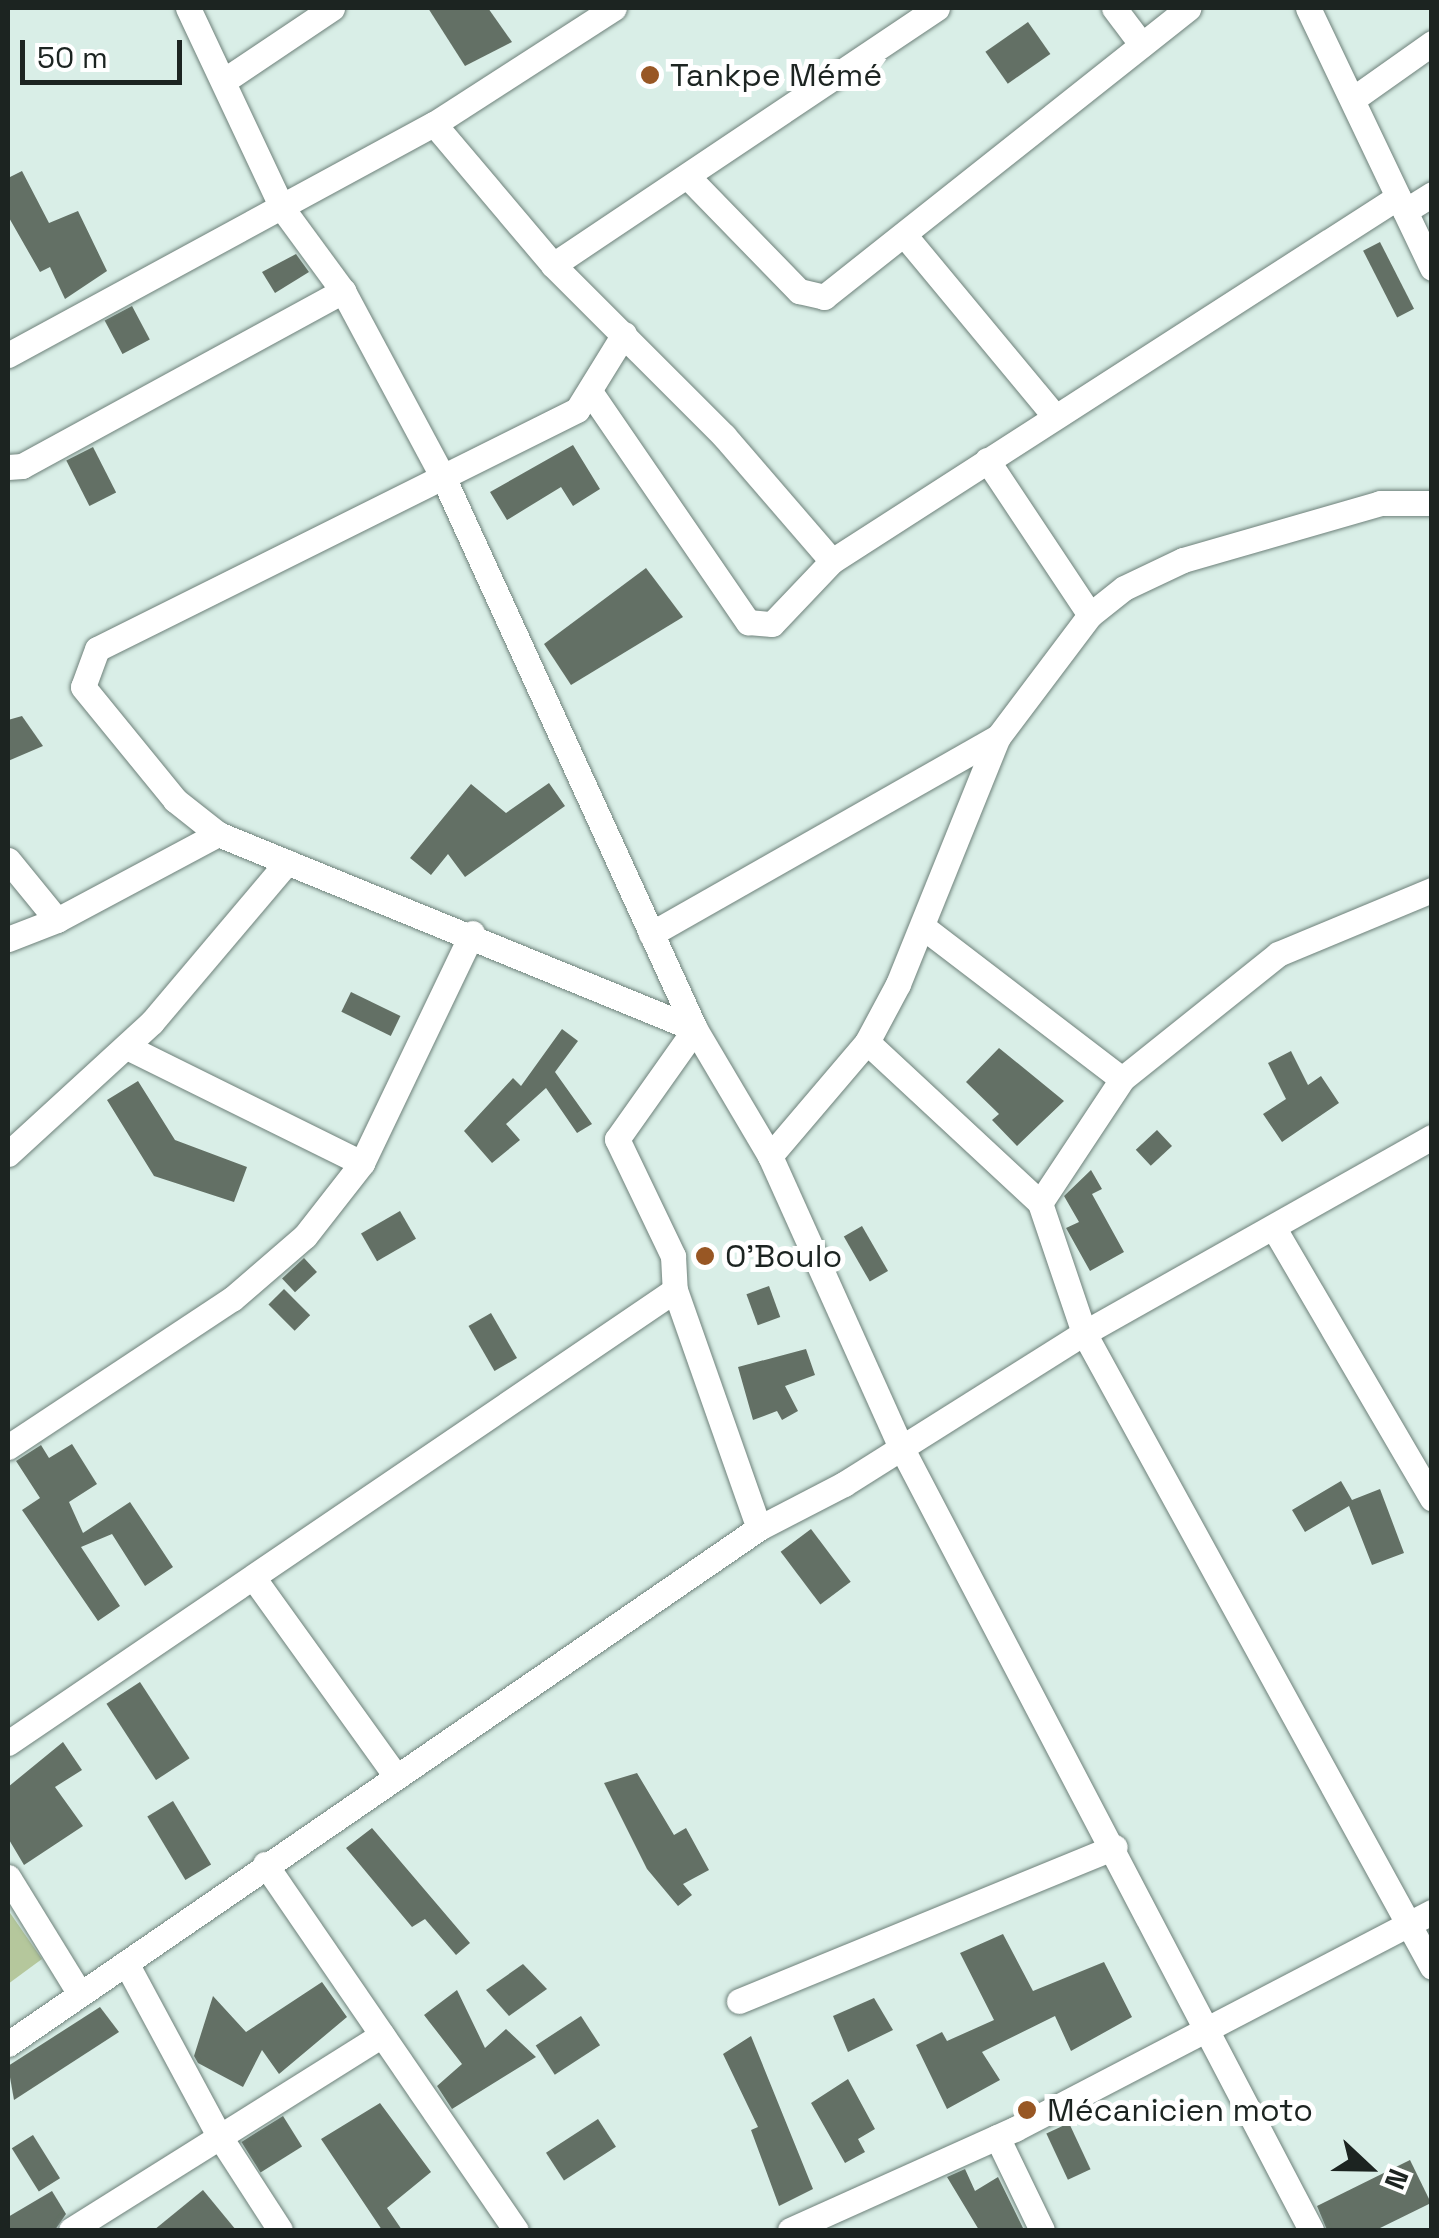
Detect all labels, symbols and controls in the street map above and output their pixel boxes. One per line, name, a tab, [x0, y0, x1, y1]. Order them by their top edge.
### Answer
scale bar	[25, 20, 188, 82]
text: 50 m	[37, 38, 108, 77]
place label: Tankpe Mémé	[670, 56, 882, 94]
marker: Tankpe Mémé	[639, 64, 661, 86]
place label: O'Boulo	[725, 1237, 842, 1275]
marker: O'Boulo	[694, 1245, 716, 1267]
place label: Mécanicien moto	[1047, 2091, 1313, 2129]
marker: Mécanicien moto	[1016, 2099, 1038, 2121]
north arrow	[1319, 2118, 1419, 2218]
text: N	[1377, 2164, 1417, 2195]

